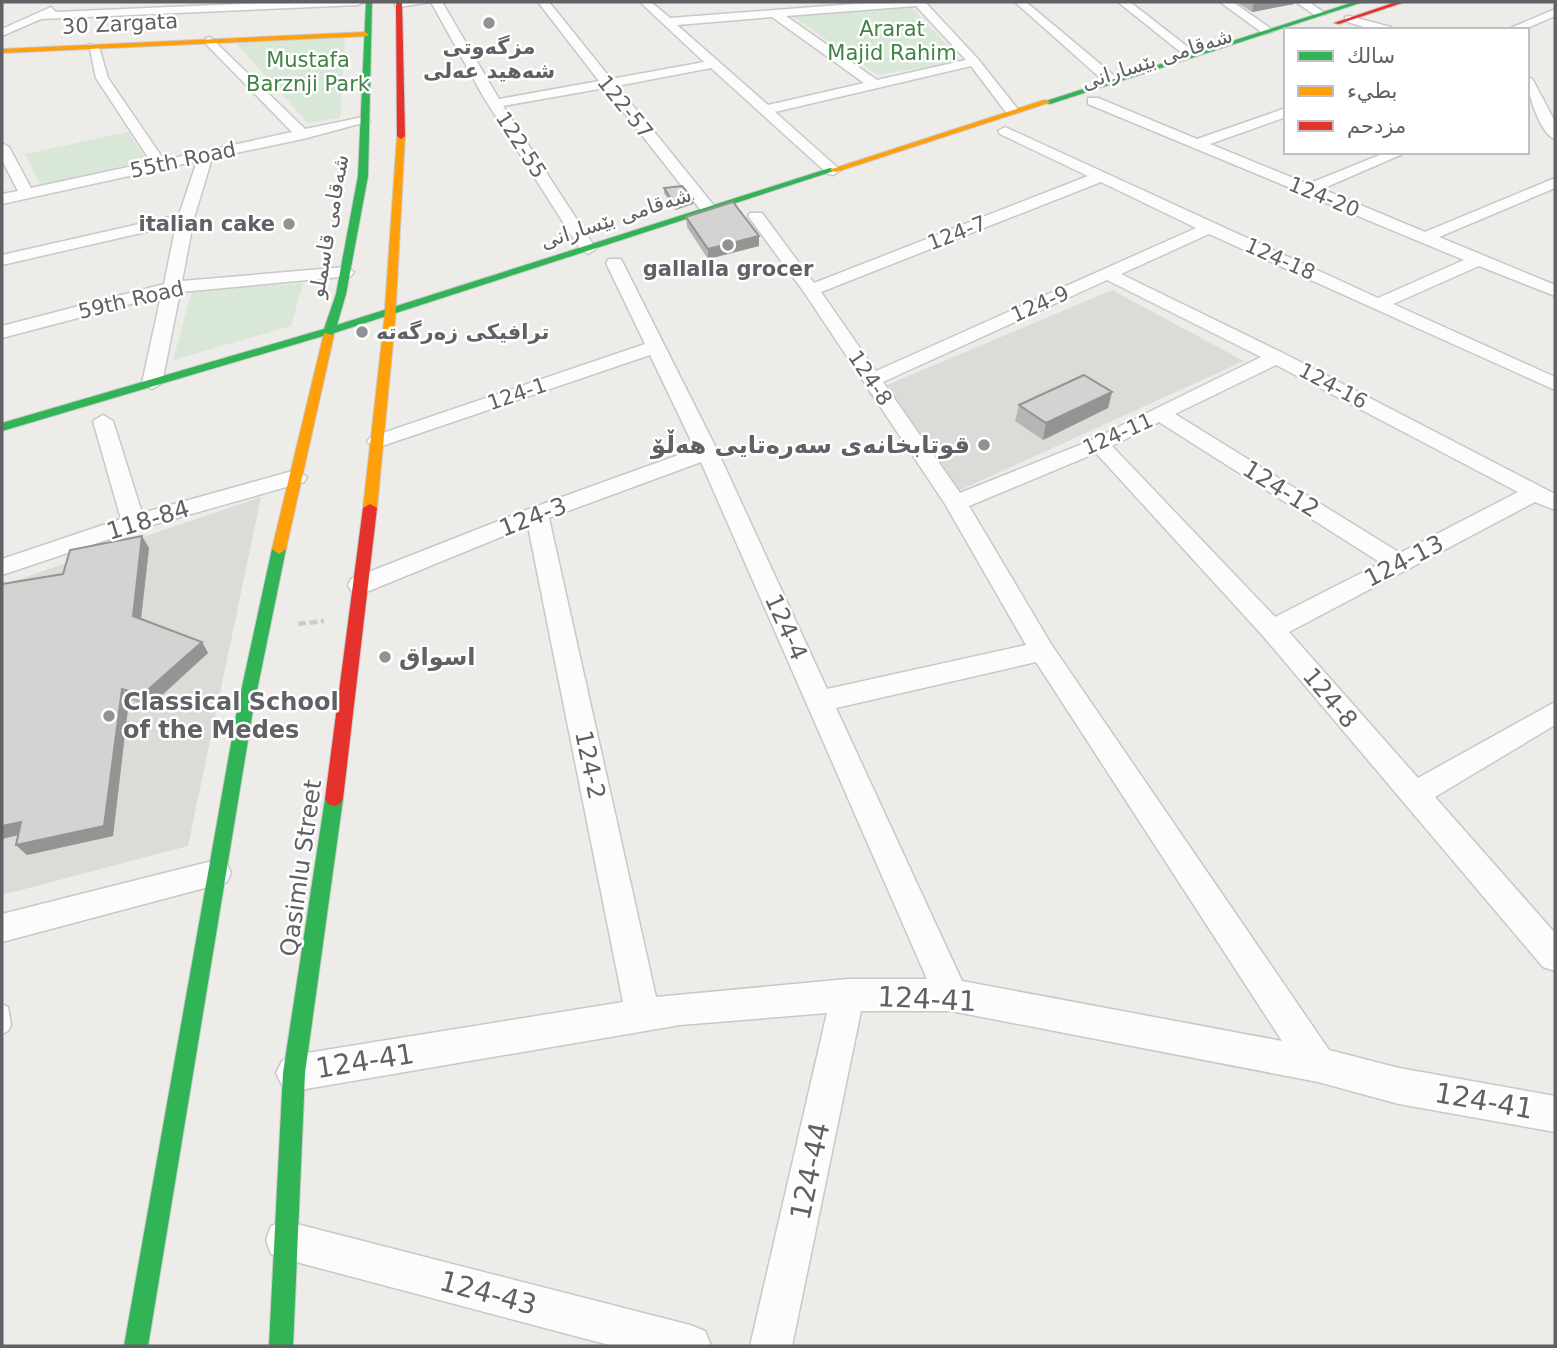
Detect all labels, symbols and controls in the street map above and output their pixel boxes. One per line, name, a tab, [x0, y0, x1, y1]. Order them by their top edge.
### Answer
street label: 30 Zargata	[61, 9, 179, 39]
marker: مزگەوتی شەهید عەلی	[481, 15, 497, 31]
park label: Ararat Majid Rahim	[827, 17, 957, 65]
street label: شەقامی بێسارانی	[1078, 23, 1236, 95]
legend	[1284, 28, 1529, 154]
place label: مزگەوتی شەهید عەلی	[423, 34, 555, 83]
text: سالك	[1347, 44, 1395, 68]
park label: Mustafa Barznji Park	[246, 48, 371, 96]
street label: 122-57	[592, 71, 658, 143]
text: بطيء	[1347, 79, 1397, 103]
street label: 122-55	[491, 107, 551, 183]
text: مزدحم	[1347, 114, 1406, 139]
street label: 55th Road	[128, 137, 238, 183]
street label: شەقامی قاسملو	[304, 153, 353, 300]
street label: 124-20	[1285, 172, 1363, 222]
street label: شەقامی بێسارانی	[537, 182, 695, 254]
street label: 124-7	[924, 211, 990, 255]
place label: italian cake	[139, 212, 275, 236]
marker: italian cake	[281, 216, 297, 232]
street label: 124-18	[1241, 233, 1319, 285]
marker: gallalla grocer	[720, 237, 736, 253]
place label: gallalla grocer	[643, 257, 814, 281]
street label: 59th Road	[76, 276, 186, 324]
street label: 124-9	[1007, 281, 1073, 327]
place label: ترافیکی زەرگەتە	[376, 319, 549, 344]
marker: ترافیکی زەرگەتە	[354, 324, 370, 340]
street label: 124-8	[843, 346, 897, 410]
street label: 124-16	[1295, 358, 1371, 414]
street label: 124-1	[484, 373, 550, 415]
street label: 124-11	[1079, 408, 1157, 460]
place label: قوتابخانەی سەرەتایی هەڵۆ	[650, 429, 970, 459]
marker: قوتابخانەی سەرەتایی هەڵۆ	[976, 437, 992, 453]
street label: 124-12	[1238, 455, 1324, 523]
street label: 124-3	[495, 491, 571, 543]
street label: 118-84	[103, 494, 193, 546]
street label: 124-13	[1360, 529, 1448, 593]
street label: 124-4	[759, 589, 813, 665]
place label: اسواق	[399, 643, 476, 671]
marker: اسواق	[377, 649, 393, 665]
street label: 124-8	[1297, 662, 1363, 734]
place label: Classical School of the Medes	[123, 688, 339, 744]
marker: Classical School of the Medes	[101, 708, 117, 724]
street label: 124-2	[569, 728, 611, 802]
street label: Qasimlu Street	[275, 778, 327, 958]
street label: 124-41	[877, 980, 977, 1018]
street label: 124-41	[313, 1037, 417, 1085]
street label: 124-41	[1432, 1076, 1536, 1126]
street label: 124-44	[784, 1119, 836, 1223]
street label: 124-43	[436, 1264, 540, 1322]

